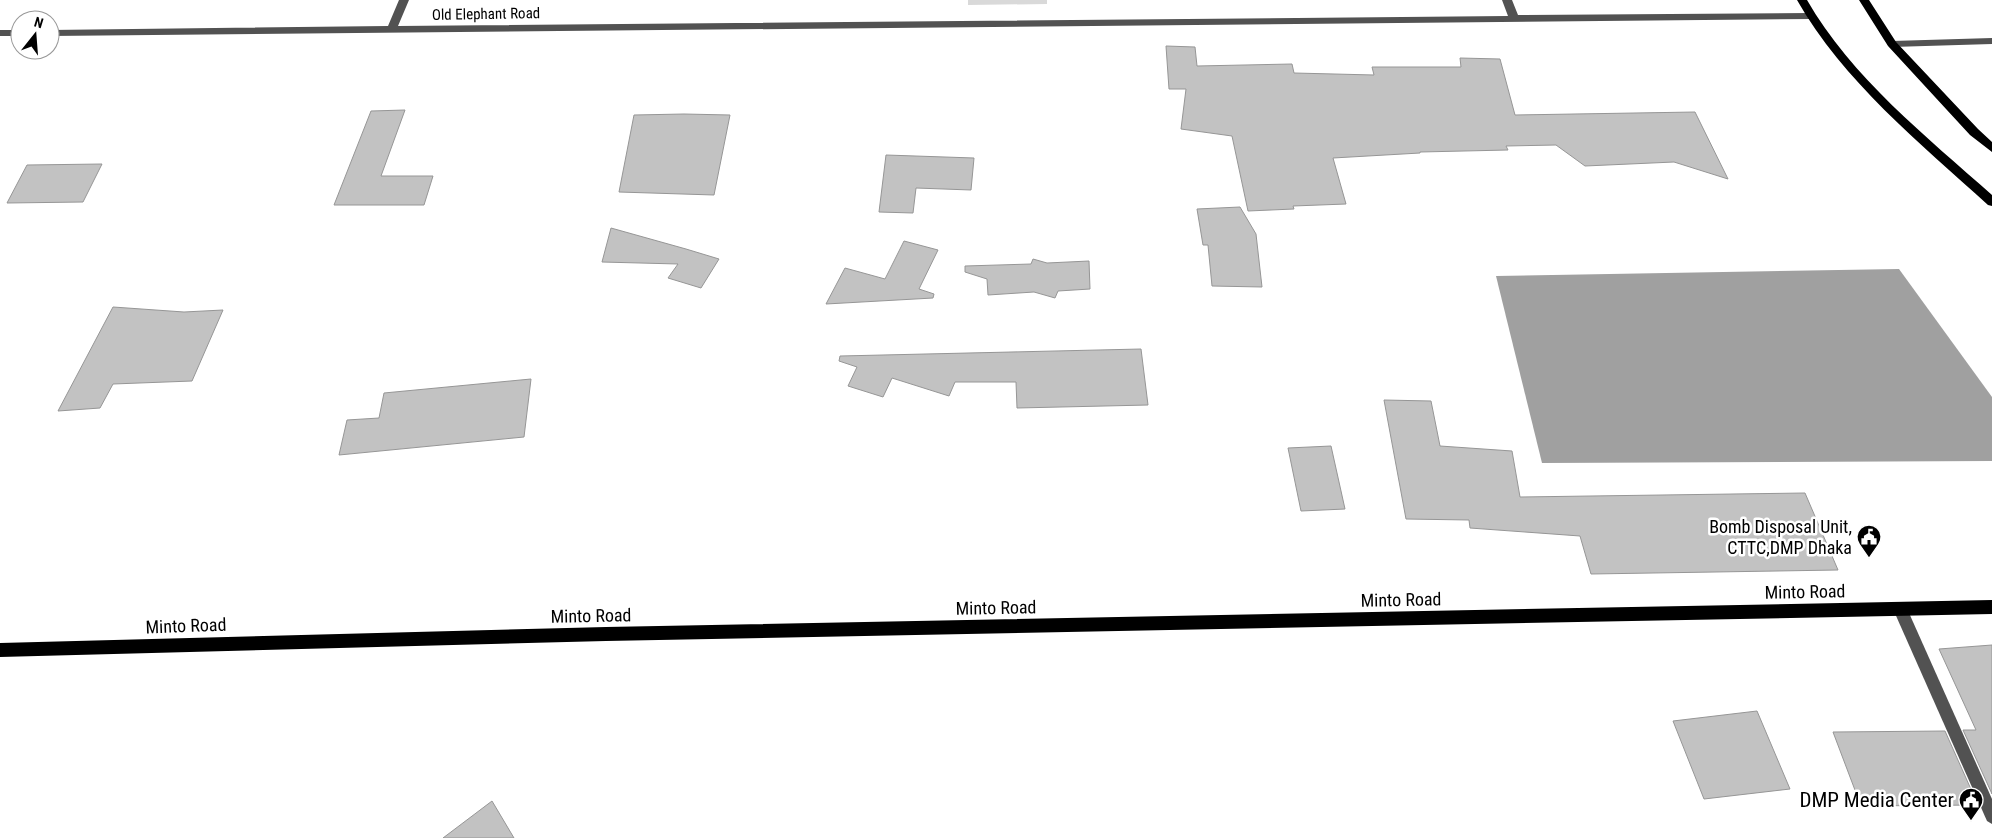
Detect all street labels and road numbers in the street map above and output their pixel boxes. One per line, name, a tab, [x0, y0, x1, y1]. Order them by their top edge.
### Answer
street label: Old Elephant Road	[432, 4, 540, 24]
street label: Minto Road	[1764, 580, 1846, 603]
street label: Minto Road	[1360, 588, 1442, 611]
street label: Minto Road	[955, 596, 1037, 619]
street label: Minto Road	[550, 604, 632, 627]
street label: Minto Road	[145, 614, 227, 637]

